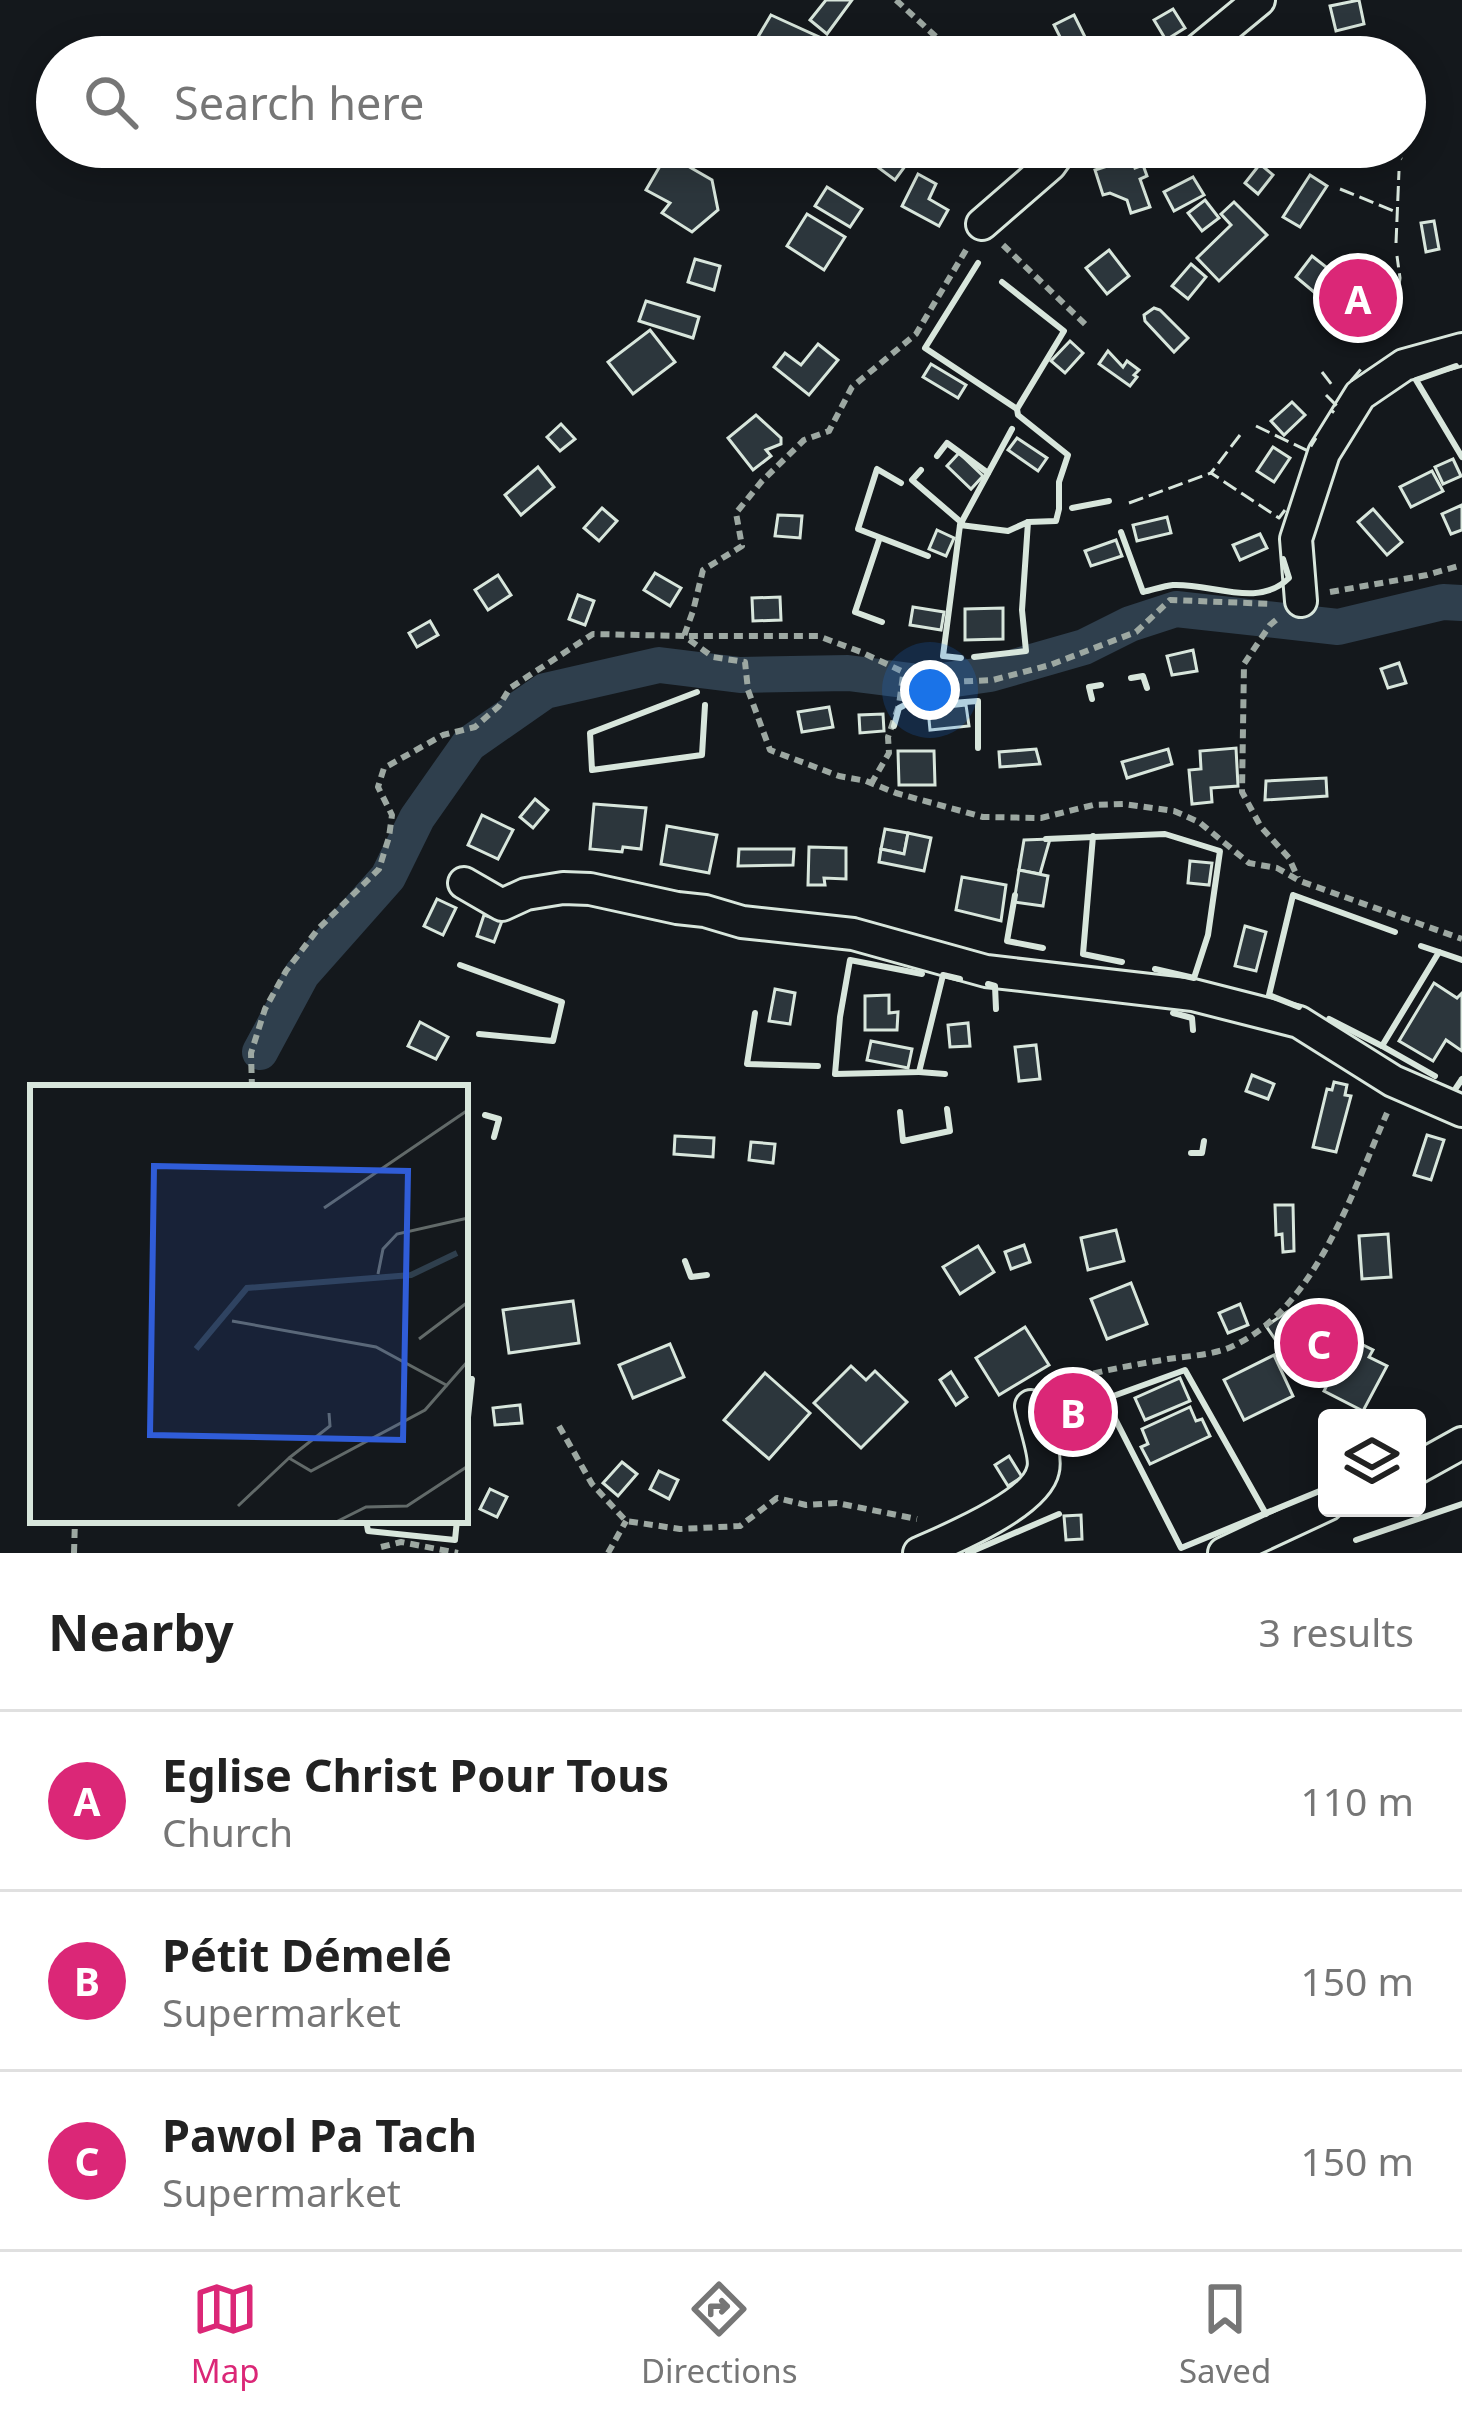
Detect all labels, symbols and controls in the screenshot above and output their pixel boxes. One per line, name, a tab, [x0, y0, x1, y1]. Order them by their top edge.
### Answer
search box	[36, 36, 1426, 168]
icon: search	[78, 69, 144, 135]
text: Search here	[174, 72, 424, 133]
pin: A	[1319, 253, 1397, 343]
your location	[900, 660, 960, 720]
inset map	[30, 1085, 468, 1523]
pin: C	[1280, 1298, 1358, 1388]
pin: B	[1034, 1367, 1112, 1457]
map controls	[1318, 1409, 1426, 1517]
button: layers	[1318, 1409, 1426, 1517]
text: Nearby	[48, 1596, 234, 1666]
text: 3 results	[1259, 1605, 1414, 1658]
text: Eglise Christ Pour Tous	[162, 1744, 669, 1805]
text: A	[74, 1774, 101, 1827]
text: 110 m	[1300, 1774, 1414, 1827]
text: Church	[162, 1805, 293, 1858]
text: Pétit Démelé	[162, 1924, 452, 1985]
text: B	[74, 1954, 100, 2007]
text: 150 m	[1300, 1954, 1414, 2007]
text: Supermarket	[162, 1985, 401, 2038]
text: Pawol Pa Tach	[162, 2104, 477, 2165]
text: C	[74, 2134, 100, 2187]
text: 150 m	[1300, 2134, 1414, 2187]
text: Supermarket	[162, 2165, 401, 2218]
tab: Map	[191, 2276, 259, 2393]
tab: Directions	[641, 2276, 798, 2393]
tab: Saved	[1179, 2276, 1271, 2393]

